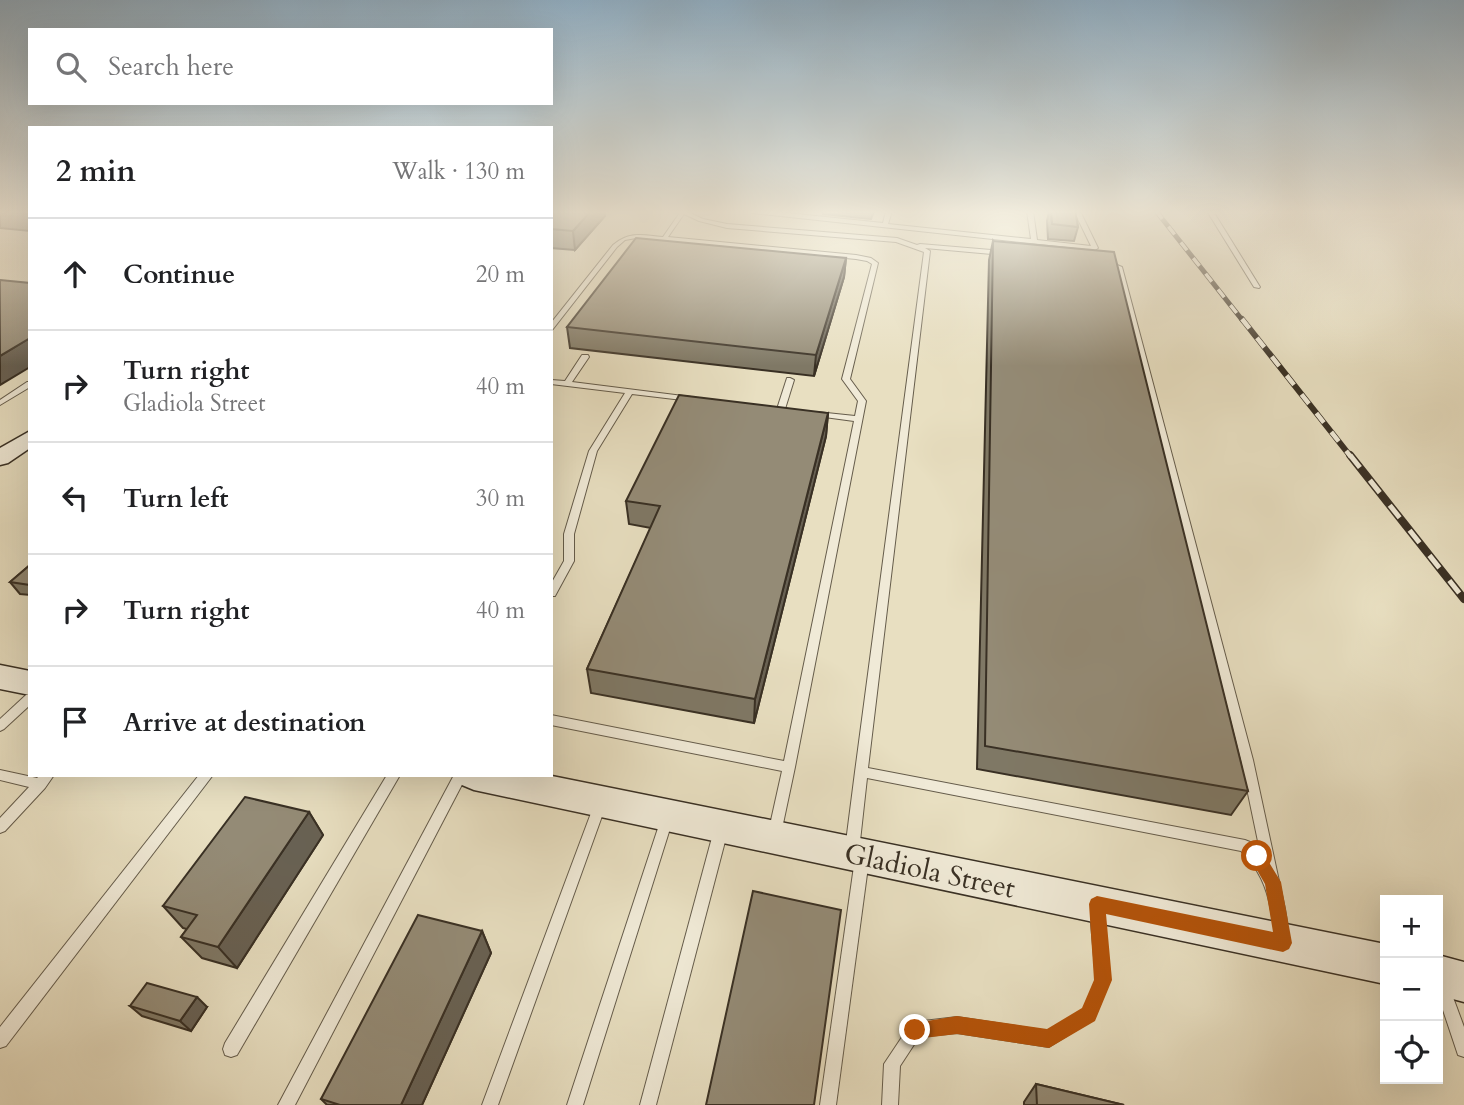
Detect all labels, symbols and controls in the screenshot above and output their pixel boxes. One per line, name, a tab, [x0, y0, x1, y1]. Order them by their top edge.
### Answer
search box	[28, 28, 553, 105]
icon: search	[52, 48, 90, 86]
text: Search here	[108, 49, 234, 84]
text: 2 min	[56, 151, 136, 192]
text: Walk · 130 m	[392, 156, 525, 187]
icon: ahead	[56, 255, 94, 293]
text: Continue	[123, 257, 235, 292]
text: 20 m	[476, 259, 525, 290]
text: Turn right	[123, 353, 250, 388]
icon: right	[56, 367, 94, 405]
text: 40 m	[476, 371, 525, 402]
text: Gladiola Street	[123, 388, 265, 419]
icon: left	[56, 479, 94, 517]
text: Turn left	[123, 481, 228, 516]
text: 30 m	[476, 483, 525, 514]
icon: right	[56, 591, 94, 629]
text: Turn right	[123, 593, 250, 628]
text: 40 m	[476, 595, 525, 626]
icon: arrive	[56, 703, 94, 741]
text: Arrive at destination	[123, 705, 366, 740]
street label: Gladiola Street	[841, 834, 1019, 908]
route start	[1241, 840, 1272, 871]
map controls	[1380, 895, 1443, 1084]
button: +	[1380, 895, 1443, 958]
button: −	[1380, 958, 1443, 1021]
route end	[899, 1014, 930, 1045]
button: locate	[1380, 1021, 1443, 1084]

